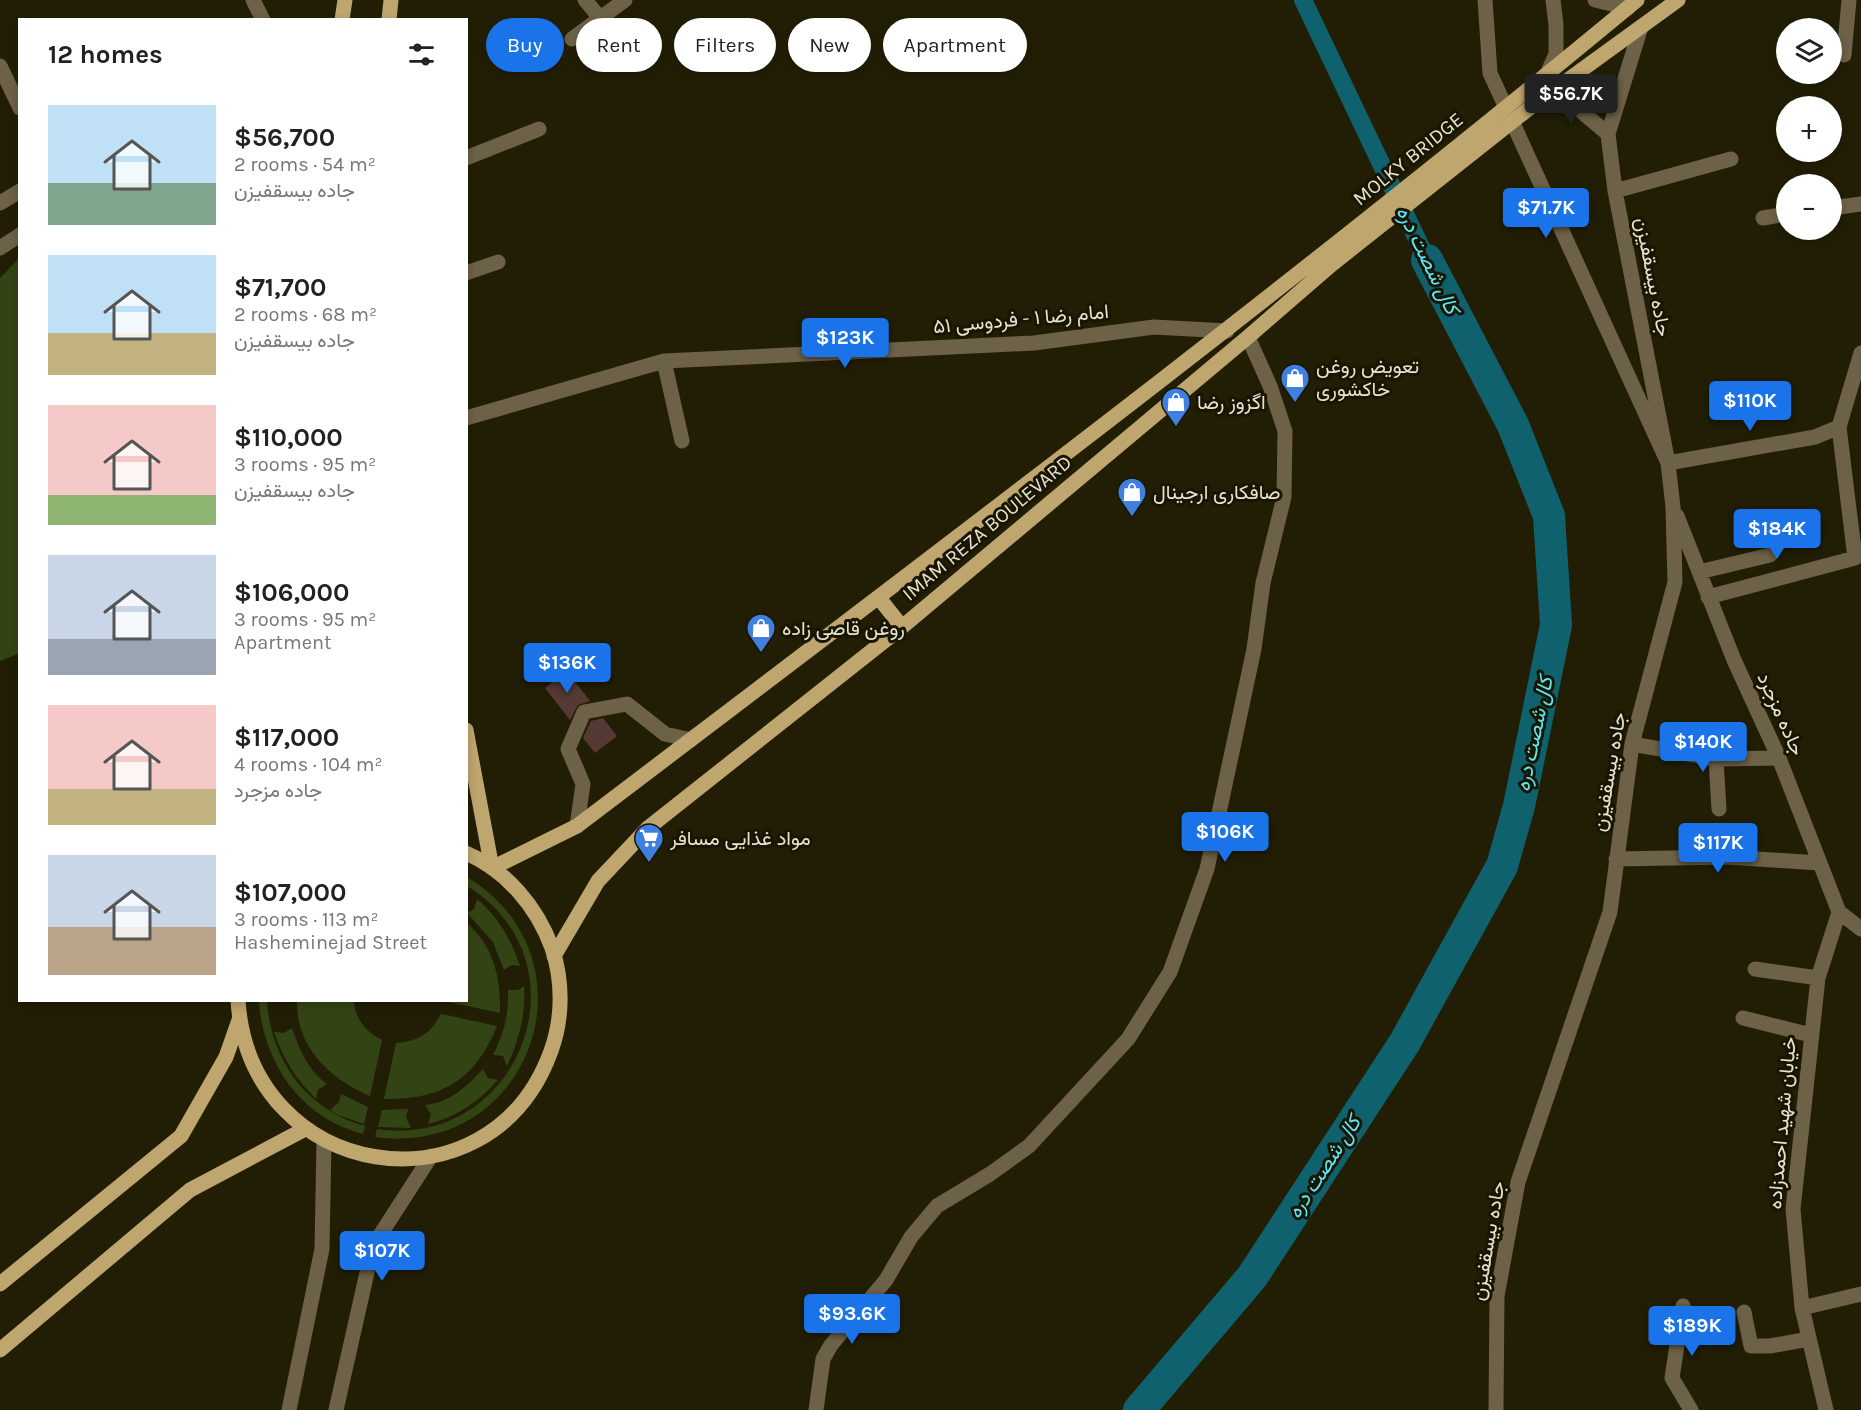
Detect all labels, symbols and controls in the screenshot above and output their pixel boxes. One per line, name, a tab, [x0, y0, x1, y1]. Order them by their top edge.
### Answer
chip: Buy	[486, 18, 564, 72]
chip: Rent	[576, 18, 662, 72]
chip: Filters	[674, 18, 776, 72]
chip: New	[788, 18, 871, 72]
chip: Apartment	[883, 18, 1027, 72]
map controls	[1776, 18, 1842, 240]
button: layers	[1776, 18, 1842, 84]
icon: filters	[405, 38, 438, 71]
text: 12 homes	[48, 39, 163, 70]
pin: $56.7K	[1522, 74, 1620, 125]
text: $56.7K	[1539, 82, 1603, 105]
button: +	[1776, 96, 1842, 162]
street label: MOLKY BRIDGE	[1348, 108, 1468, 210]
text: $56,700	[234, 122, 335, 153]
icon: home	[96, 129, 168, 201]
text: 2 rooms · 54 m²	[234, 153, 376, 176]
button: −	[1776, 174, 1842, 240]
text: جاده بیسقفیزن	[234, 179, 355, 202]
pin: $71.7K	[1497, 188, 1595, 239]
text: $71.7K	[1517, 196, 1575, 219]
water label: کال شصت دره	[1391, 202, 1466, 321]
street label: جاده بیسقفیزن	[1629, 216, 1676, 339]
text: $71,700	[234, 272, 327, 303]
icon: home	[96, 279, 168, 351]
street label: امام رضا ۱ - فردوسی ۵۱	[932, 300, 1110, 339]
text: 2 rooms · 68 m²	[234, 303, 377, 326]
pin: $123K	[803, 318, 887, 369]
text: $123K	[816, 326, 874, 349]
text: جاده بیسقفیزن	[234, 329, 355, 352]
place label: تعویض روغن خاکشوری	[1316, 355, 1419, 402]
shop icon: تعویض روغن خاکشوری	[1279, 362, 1311, 404]
pin: $110K	[1708, 381, 1792, 432]
shop icon: اگزوز رضا	[1160, 386, 1192, 428]
text: $110K	[1723, 389, 1777, 412]
place label: اگزوز رضا	[1197, 391, 1266, 415]
text: $110,000	[234, 422, 343, 453]
icon: home	[96, 429, 168, 501]
street label: IMAM REZA BOULEVARD	[898, 450, 1076, 606]
text: 3 rooms · 95 m²	[234, 453, 376, 476]
shop icon: صافکاری ارجینال	[1116, 476, 1148, 518]
text: جاده بیسقفیزن	[234, 479, 355, 502]
place label: صافکاری ارجینال	[1153, 481, 1281, 505]
pin: $184K	[1735, 509, 1819, 560]
text: $184K	[1748, 517, 1806, 540]
text: $106,000	[234, 577, 349, 608]
icon: home	[96, 579, 168, 651]
text: 3 rooms · 95 m²	[234, 608, 376, 631]
shop icon: روغن قاصی زاده	[745, 612, 777, 654]
place label: روغن قاصی زاده	[782, 617, 905, 641]
text: Apartment	[234, 631, 332, 654]
pin: $136K	[525, 643, 609, 694]
text: $136K	[538, 651, 596, 674]
street label: جاده مزجرد	[1752, 669, 1809, 759]
water label: کال شصت دره	[1510, 671, 1560, 794]
street label: جاده بیسقفیزن	[1587, 711, 1632, 834]
text: $117,000	[234, 722, 339, 753]
pin: $140K	[1661, 722, 1745, 773]
icon: home	[96, 729, 168, 801]
text: $140K	[1674, 730, 1732, 753]
text: 4 rooms · 104 m²	[234, 753, 382, 776]
text: جاده مزجرد	[234, 779, 322, 802]
pin: $106K	[1183, 812, 1267, 863]
text: $106K	[1196, 820, 1254, 843]
supermarket icon: مواد غذایی مسافر	[633, 822, 665, 864]
pin: $117K	[1676, 823, 1760, 874]
place label: مواد غذایی مسافر	[669, 827, 811, 851]
text: $117K	[1692, 831, 1744, 854]
text: $107,000	[234, 877, 346, 908]
icon: home	[96, 879, 168, 951]
text: 3 rooms · 113 m²	[234, 908, 378, 931]
text: Hasheminejad Street	[234, 931, 427, 954]
street label: خیابان شهید احمدزاده	[1763, 1036, 1802, 1210]
water label: کال شصت دره	[1282, 1108, 1369, 1223]
street label: جاده بیسقفیزن	[1466, 1180, 1511, 1303]
pin: $107K	[340, 1231, 424, 1282]
text: $107K	[354, 1239, 410, 1262]
pin: $93.6K	[803, 1294, 901, 1345]
text: $93.6K	[818, 1302, 886, 1325]
pin: $189K	[1650, 1306, 1734, 1357]
text: $189K	[1662, 1314, 1722, 1337]

